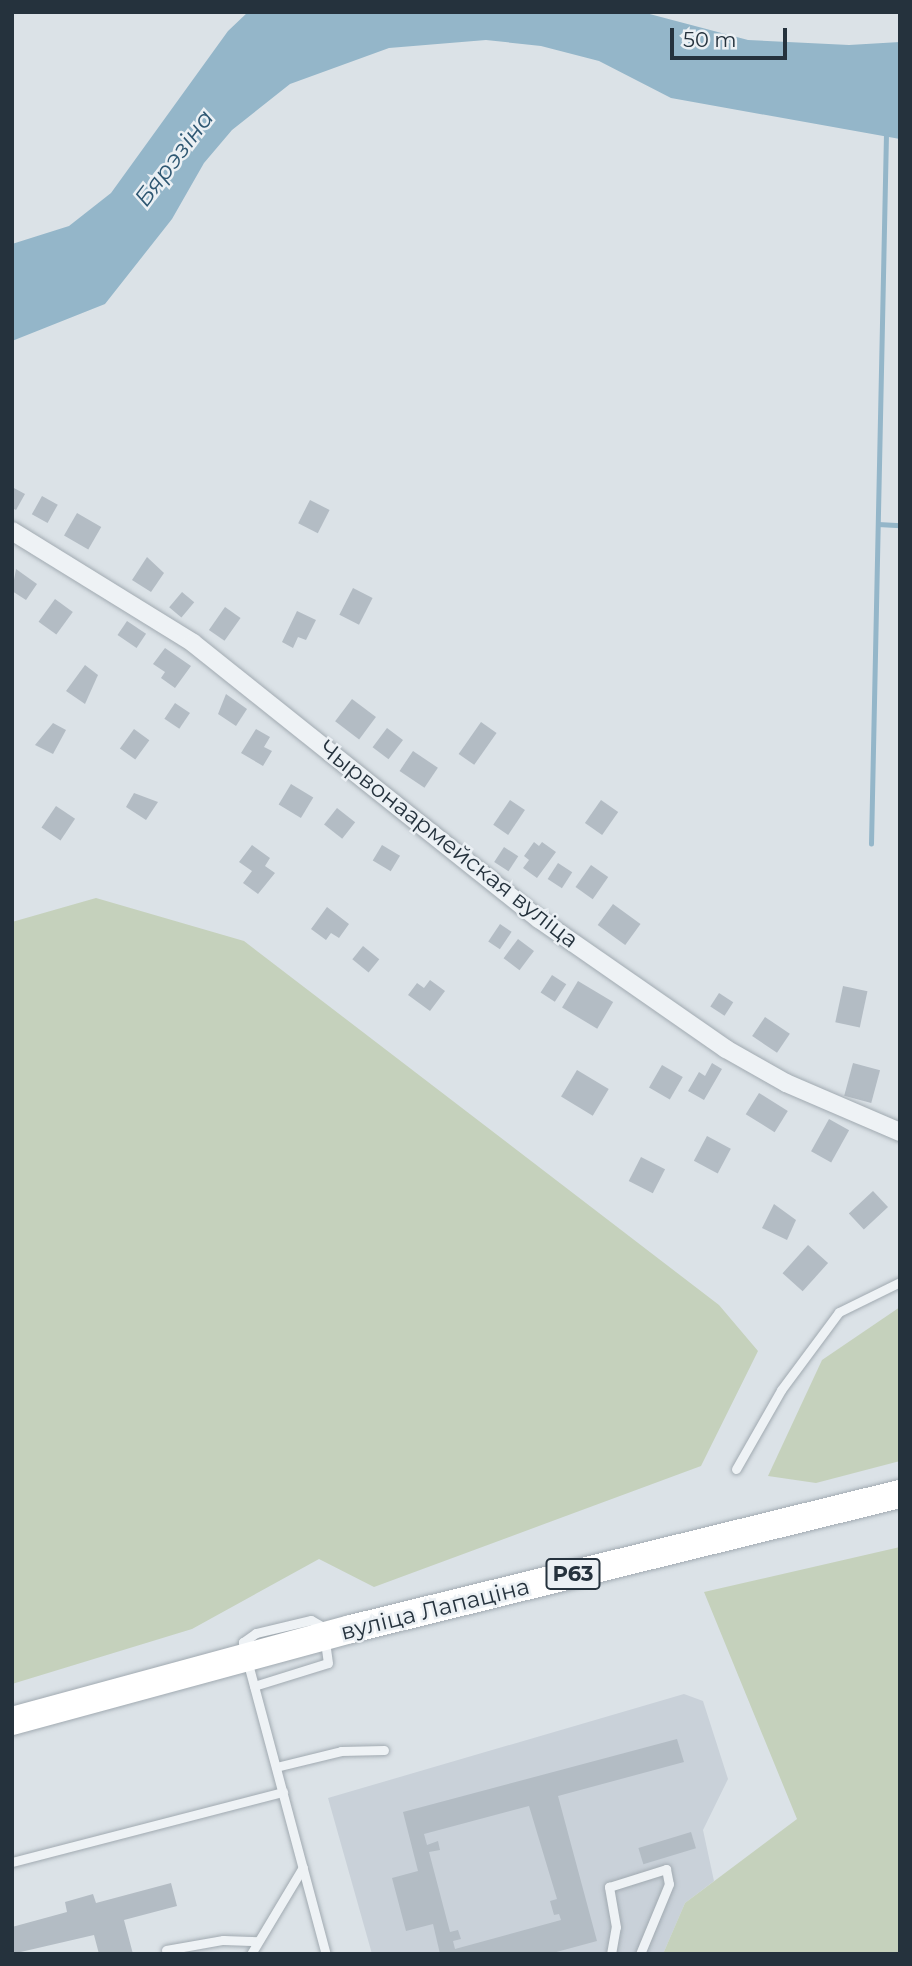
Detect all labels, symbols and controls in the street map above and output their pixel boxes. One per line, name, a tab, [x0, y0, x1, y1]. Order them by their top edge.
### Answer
scale bar	[674, 14, 791, 58]
text: 50 m	[683, 27, 737, 52]
water label: Бярэзіна	[128, 104, 220, 212]
street label: Чырвонаармейская вуліца	[314, 734, 584, 954]
road number: Р63	[545, 1556, 601, 1592]
street label: вуліца Лапаціна	[338, 1572, 532, 1646]

